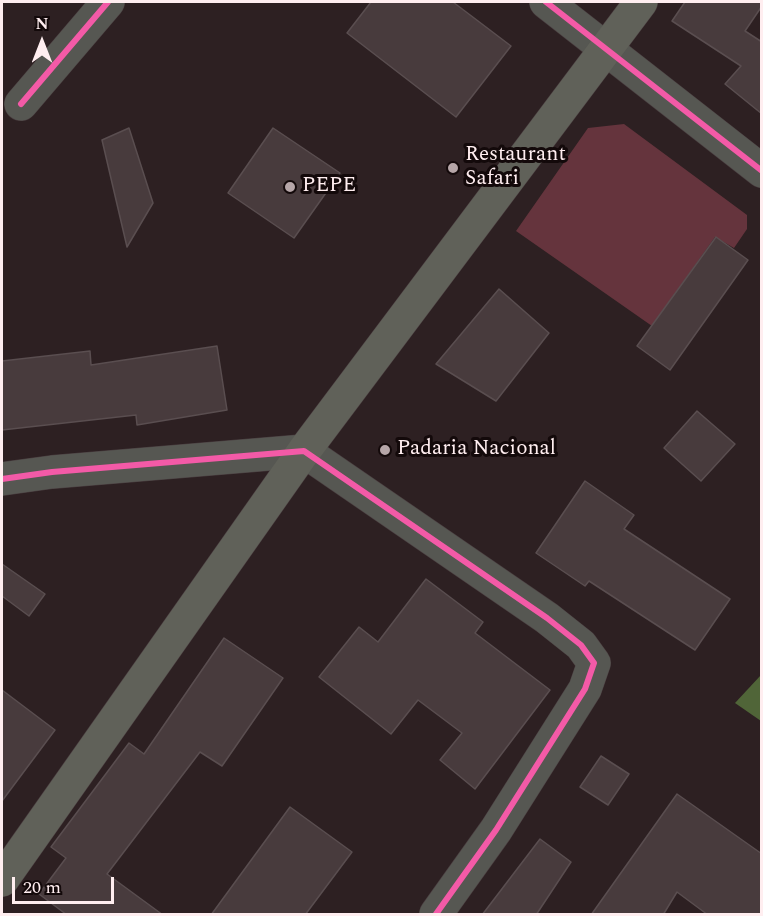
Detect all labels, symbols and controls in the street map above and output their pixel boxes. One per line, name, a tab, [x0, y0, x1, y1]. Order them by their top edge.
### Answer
north arrow	[12, 12, 72, 72]
text: N	[35, 12, 49, 36]
place label: Restaurant Safari	[465, 143, 566, 193]
marker: Restaurant Safari	[446, 161, 460, 175]
place label: PEPE	[302, 174, 356, 200]
marker: PEPE	[283, 180, 297, 194]
place label: Padaria Nacional	[397, 437, 556, 463]
marker: Padaria Nacional	[378, 443, 392, 457]
scale bar	[15, 865, 117, 903]
text: 20 m	[23, 874, 61, 901]

